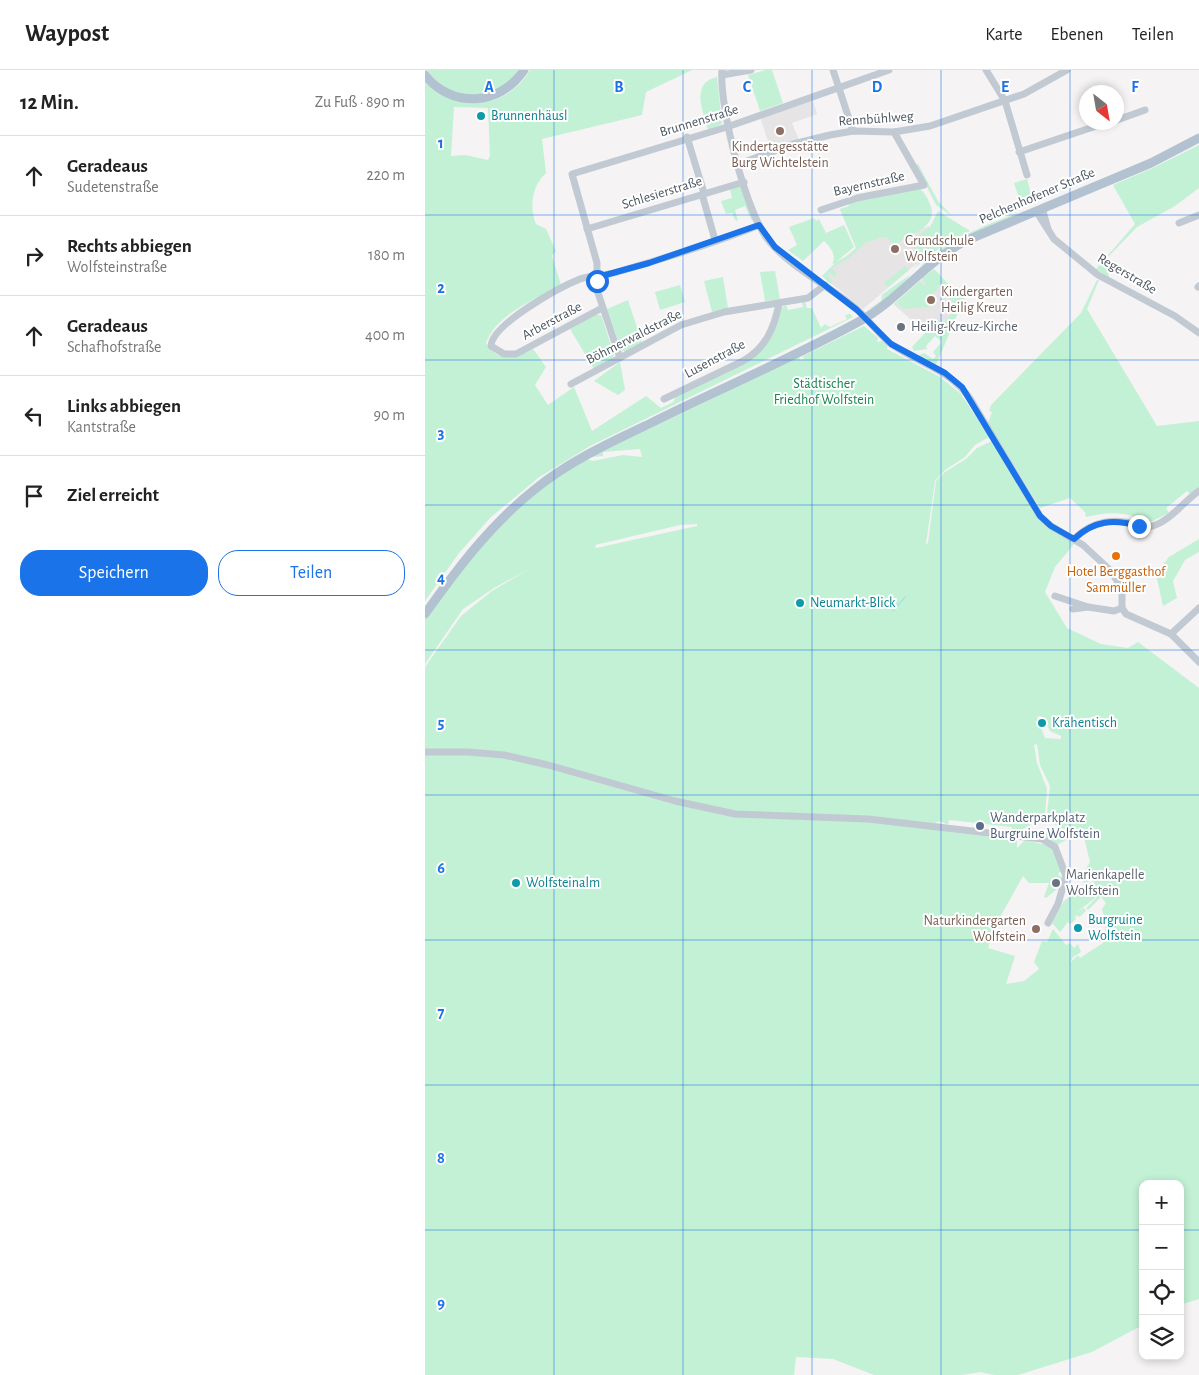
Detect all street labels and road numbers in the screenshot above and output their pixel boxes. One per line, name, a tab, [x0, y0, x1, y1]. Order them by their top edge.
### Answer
street label: Brunnenstraße	[658, 102, 740, 140]
street label: Rennbühlweg	[838, 109, 914, 129]
street label: Pelchenhofener Straße	[977, 165, 1097, 227]
street label: Bayernstraße	[832, 169, 906, 199]
street label: Schlesierstraße	[620, 174, 704, 212]
street label: Regerstraße	[1095, 251, 1159, 297]
street label: Arberstraße	[520, 299, 584, 343]
street label: Böhmerwaldstraße	[584, 307, 684, 367]
street label: Lusenstraße	[682, 337, 748, 381]

